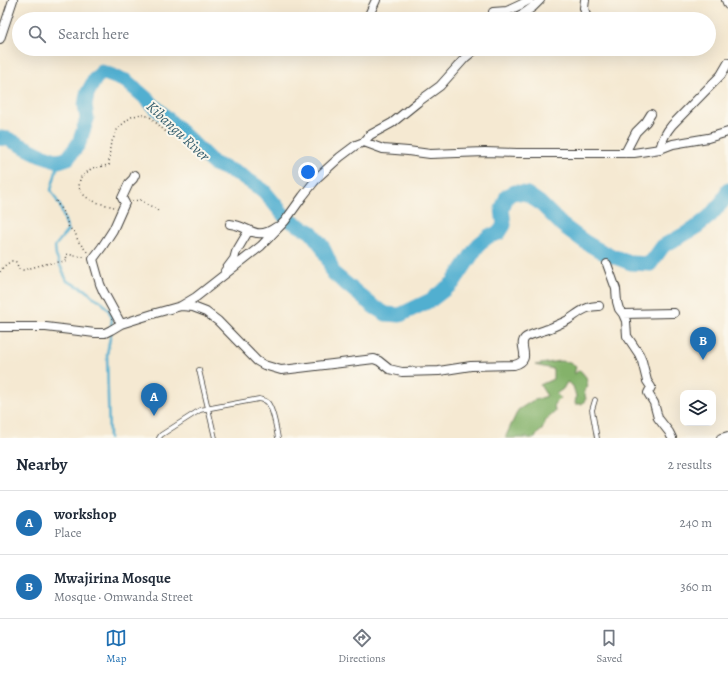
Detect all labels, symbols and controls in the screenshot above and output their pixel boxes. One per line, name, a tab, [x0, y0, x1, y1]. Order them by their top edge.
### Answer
search box	[12, 12, 716, 56]
icon: search	[26, 23, 48, 45]
text: Search here	[58, 24, 129, 44]
water label: Kibangu River	[142, 96, 215, 166]
your location	[298, 162, 318, 182]
pin: B	[690, 327, 716, 360]
pin: A	[141, 383, 167, 416]
map controls	[680, 390, 716, 426]
button: layers	[680, 390, 716, 426]
text: Nearby	[16, 453, 67, 476]
text: 2 results	[668, 456, 712, 473]
text: workshop	[54, 504, 116, 524]
text: A	[25, 514, 33, 531]
text: 240 m	[680, 514, 712, 531]
text: Place	[54, 524, 82, 541]
text: Mwajirina Mosque	[54, 568, 171, 588]
text: B	[25, 578, 33, 595]
text: 360 m	[680, 578, 712, 595]
text: Mosque · Omwanda Street	[54, 588, 193, 605]
tab: Map	[105, 627, 127, 666]
tab: Directions	[338, 627, 386, 666]
tab: Saved	[596, 627, 623, 666]

